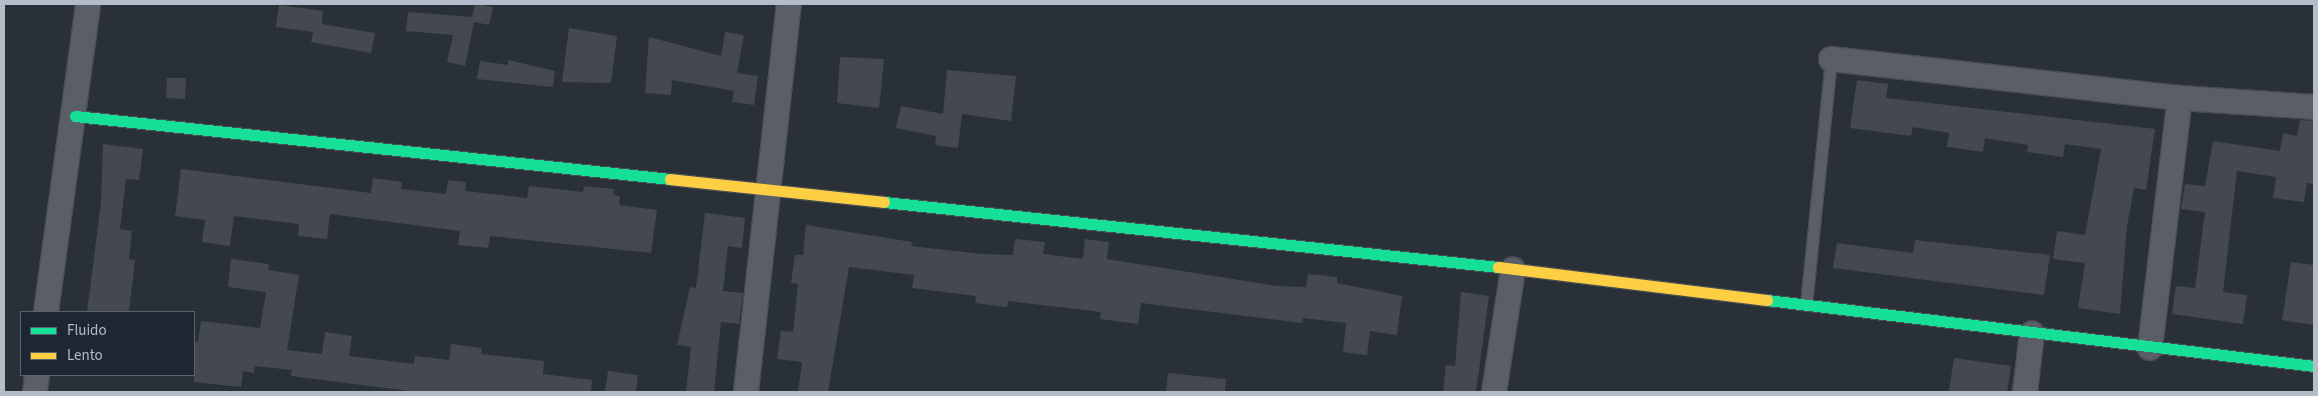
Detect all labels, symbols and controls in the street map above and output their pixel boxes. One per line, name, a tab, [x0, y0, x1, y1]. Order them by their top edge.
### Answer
legend	[20, 311, 195, 376]
text: Fluido	[67, 320, 107, 341]
text: Lento	[67, 345, 103, 366]

